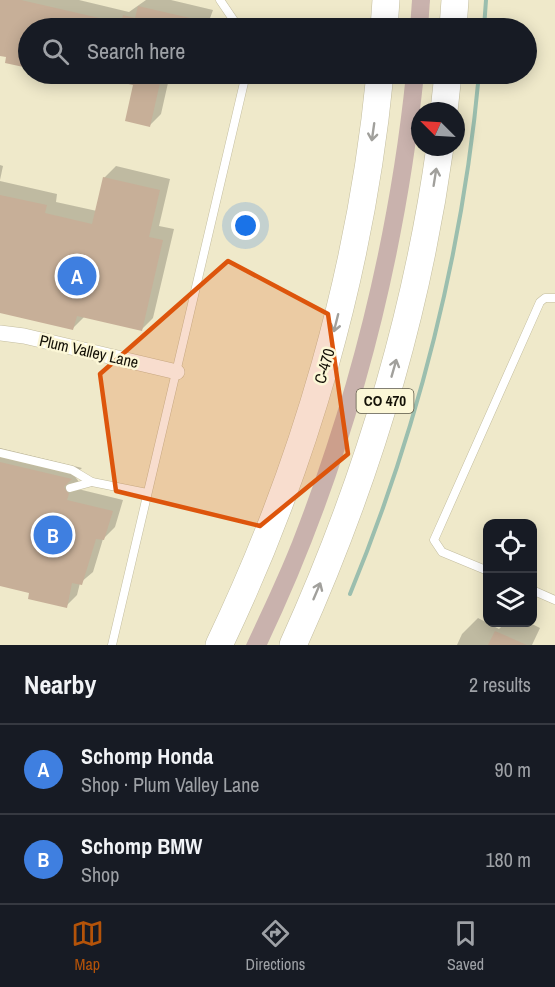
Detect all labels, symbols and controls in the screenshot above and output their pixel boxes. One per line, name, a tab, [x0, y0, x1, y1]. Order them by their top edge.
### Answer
search box	[18, 18, 537, 84]
icon: search	[39, 35, 72, 68]
text: Search here	[87, 36, 185, 66]
north arrow	[411, 102, 465, 156]
one-way arrow	[368, 121, 379, 141]
one-way arrow	[430, 168, 441, 188]
your location	[231, 211, 260, 240]
pin: A	[58, 254, 97, 298]
one-way arrow	[330, 313, 341, 332]
street label: Plum Valley Lane	[37, 329, 141, 373]
street label: C-470	[309, 346, 339, 386]
one-way arrow	[389, 359, 401, 378]
road number: CO 470	[356, 389, 414, 413]
pin: B	[34, 512, 72, 558]
map controls	[483, 519, 537, 627]
button: locate	[483, 519, 537, 573]
button: layers	[483, 573, 537, 627]
one-way arrow	[312, 583, 323, 601]
text: Nearby	[24, 667, 96, 702]
text: 2 results	[469, 671, 531, 698]
text: Schomp Honda	[81, 741, 213, 771]
text: A	[38, 756, 49, 783]
text: 90 m	[495, 756, 531, 783]
text: Shop · Plum Valley Lane	[81, 771, 259, 798]
text: Schomp BMW	[81, 831, 202, 861]
text: B	[38, 846, 49, 873]
text: 180 m	[485, 846, 531, 873]
text: Shop	[81, 861, 119, 888]
tab: Map	[71, 917, 104, 975]
tab: Directions	[245, 917, 305, 975]
tab: Saved	[447, 917, 484, 975]

